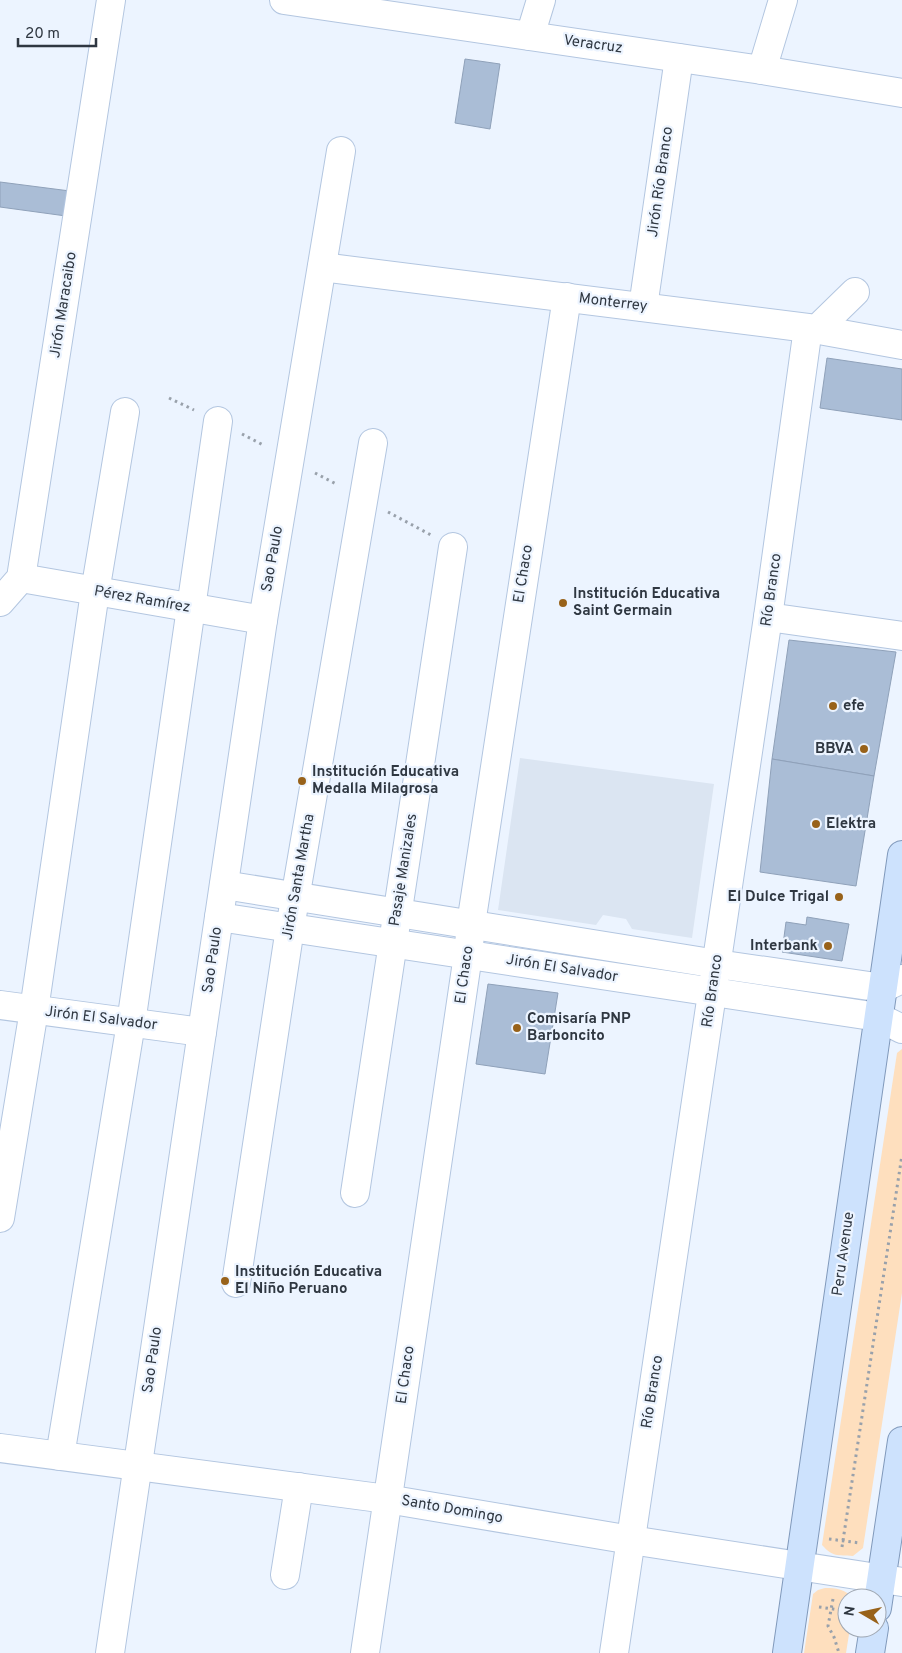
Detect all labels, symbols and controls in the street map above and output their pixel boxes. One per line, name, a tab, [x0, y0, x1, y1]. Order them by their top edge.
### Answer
scale bar	[18, 15, 95, 47]
text: 20 m	[25, 25, 60, 44]
street label: Veracruz	[562, 31, 624, 59]
street label: Jirón Río Branco	[644, 125, 678, 239]
street label: Jirón Maracaibo	[46, 251, 82, 359]
street label: Monterrey	[577, 289, 649, 317]
street label: Sao Paulo	[258, 524, 288, 594]
street label: El Chaco	[510, 543, 538, 605]
street label: Río Branco	[757, 552, 787, 628]
street label: Pérez Ramírez	[92, 582, 192, 618]
place label: Institución Educativa Saint Germain	[573, 585, 720, 621]
marker: Institución Educativa Saint Germain	[557, 597, 569, 609]
place label: efe	[843, 697, 865, 716]
marker: efe	[827, 700, 839, 712]
place label: BBVA	[815, 740, 854, 759]
marker: BBVA	[858, 743, 870, 755]
place label: Institución Educativa Medalla Milagrosa	[312, 763, 459, 799]
marker: Institución Educativa Medalla Milagrosa	[296, 775, 308, 787]
street label: Pasaje Manizales	[386, 812, 422, 928]
street label: Jirón Santa Martha	[279, 813, 319, 941]
place label: Elektra	[826, 815, 876, 834]
marker: Elektra	[810, 818, 822, 830]
place label: El Dulce Trigal	[728, 888, 829, 907]
marker: El Dulce Trigal	[833, 891, 845, 903]
street label: Sao Paulo	[199, 926, 227, 994]
place label: Interbank	[750, 937, 818, 956]
marker: Interbank	[822, 940, 834, 952]
street label: El Chaco	[452, 945, 478, 1005]
street label: Jirón El Salvador	[505, 951, 619, 987]
street label: Río Branco	[698, 953, 728, 1029]
street label: Jirón El Salvador	[44, 1003, 158, 1035]
place label: Comisaría PNP Barboncito	[527, 1010, 631, 1046]
marker: Comisaría PNP Barboncito	[511, 1022, 523, 1034]
street label: Peru Avenue	[829, 1211, 859, 1297]
place label: Institución Educativa El Niño Peruano	[235, 1263, 382, 1299]
marker: Institución Educativa El Niño Peruano	[219, 1275, 231, 1287]
street label: Sao Paulo	[139, 1326, 167, 1394]
street label: El Chaco	[393, 1345, 419, 1405]
street label: Río Branco	[638, 1354, 668, 1430]
street label: Santo Domingo	[400, 1492, 504, 1528]
north arrow	[837, 1588, 887, 1638]
text: N	[841, 1605, 860, 1618]

